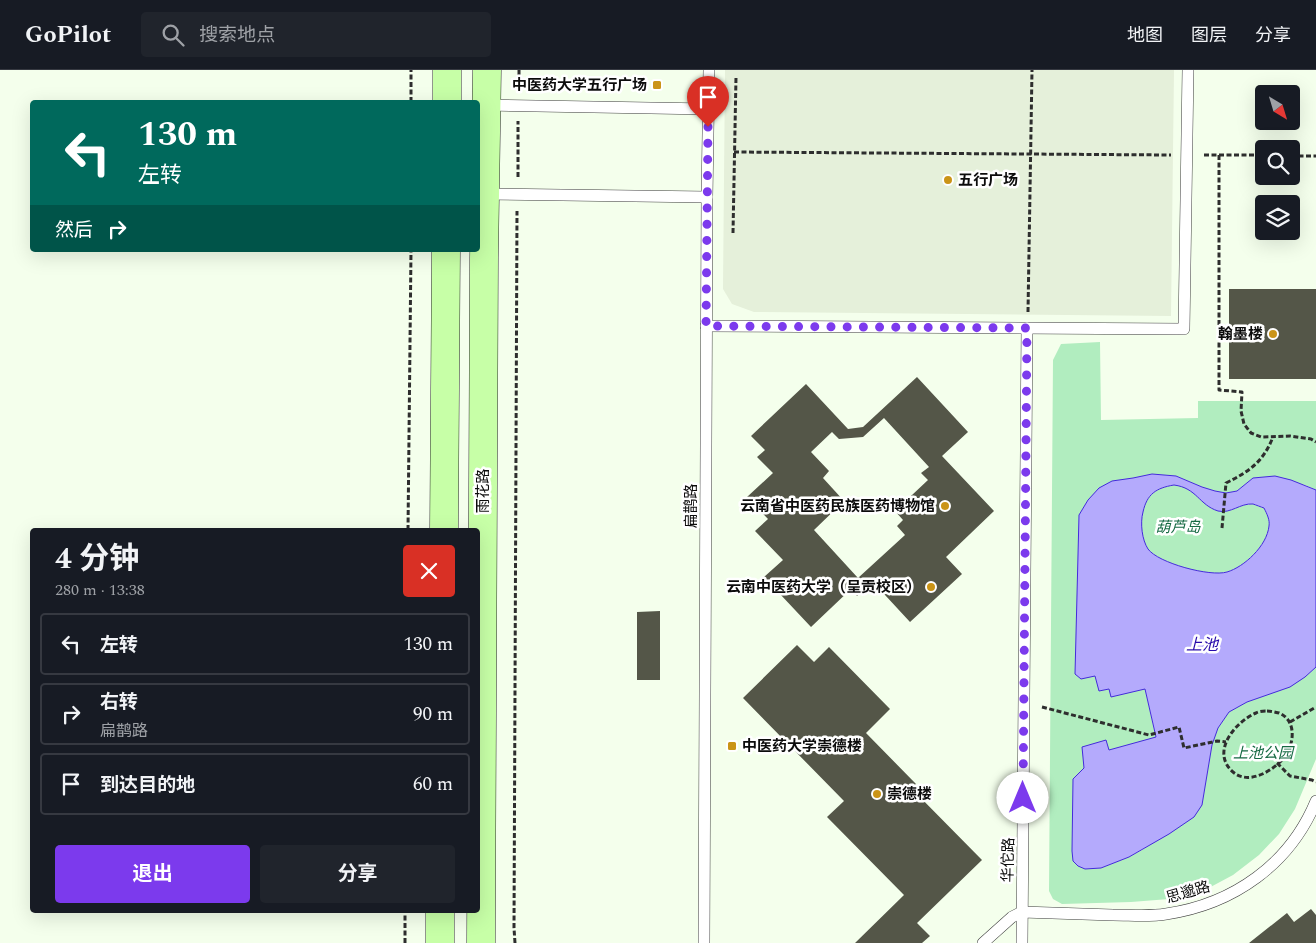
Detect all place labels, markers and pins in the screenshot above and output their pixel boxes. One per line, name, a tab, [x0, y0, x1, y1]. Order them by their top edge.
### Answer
place label: 中医药大学五行广场	[512, 74, 647, 97]
pin	[687, 76, 729, 127]
marker: 中医药大学五行广场	[651, 79, 663, 91]
place label: 五行广场	[958, 169, 1018, 192]
marker: 五行广场	[942, 174, 954, 186]
place label: 翰墨楼	[1218, 323, 1263, 346]
marker: 翰墨楼	[1267, 328, 1279, 340]
place label: 云南省中医药民族医药博物馆	[740, 495, 935, 518]
marker: 云南省中医药民族医药博物馆	[939, 500, 951, 512]
place label: 云南中医药大学（呈贡校区）	[726, 576, 921, 599]
marker: 云南中医药大学（呈贡校区）	[925, 581, 937, 593]
place label: 中医药大学崇德楼	[742, 735, 862, 758]
marker: 中医药大学崇德楼	[726, 740, 738, 752]
place label: 崇德楼	[887, 783, 932, 806]
marker: 崇德楼	[871, 788, 883, 800]

